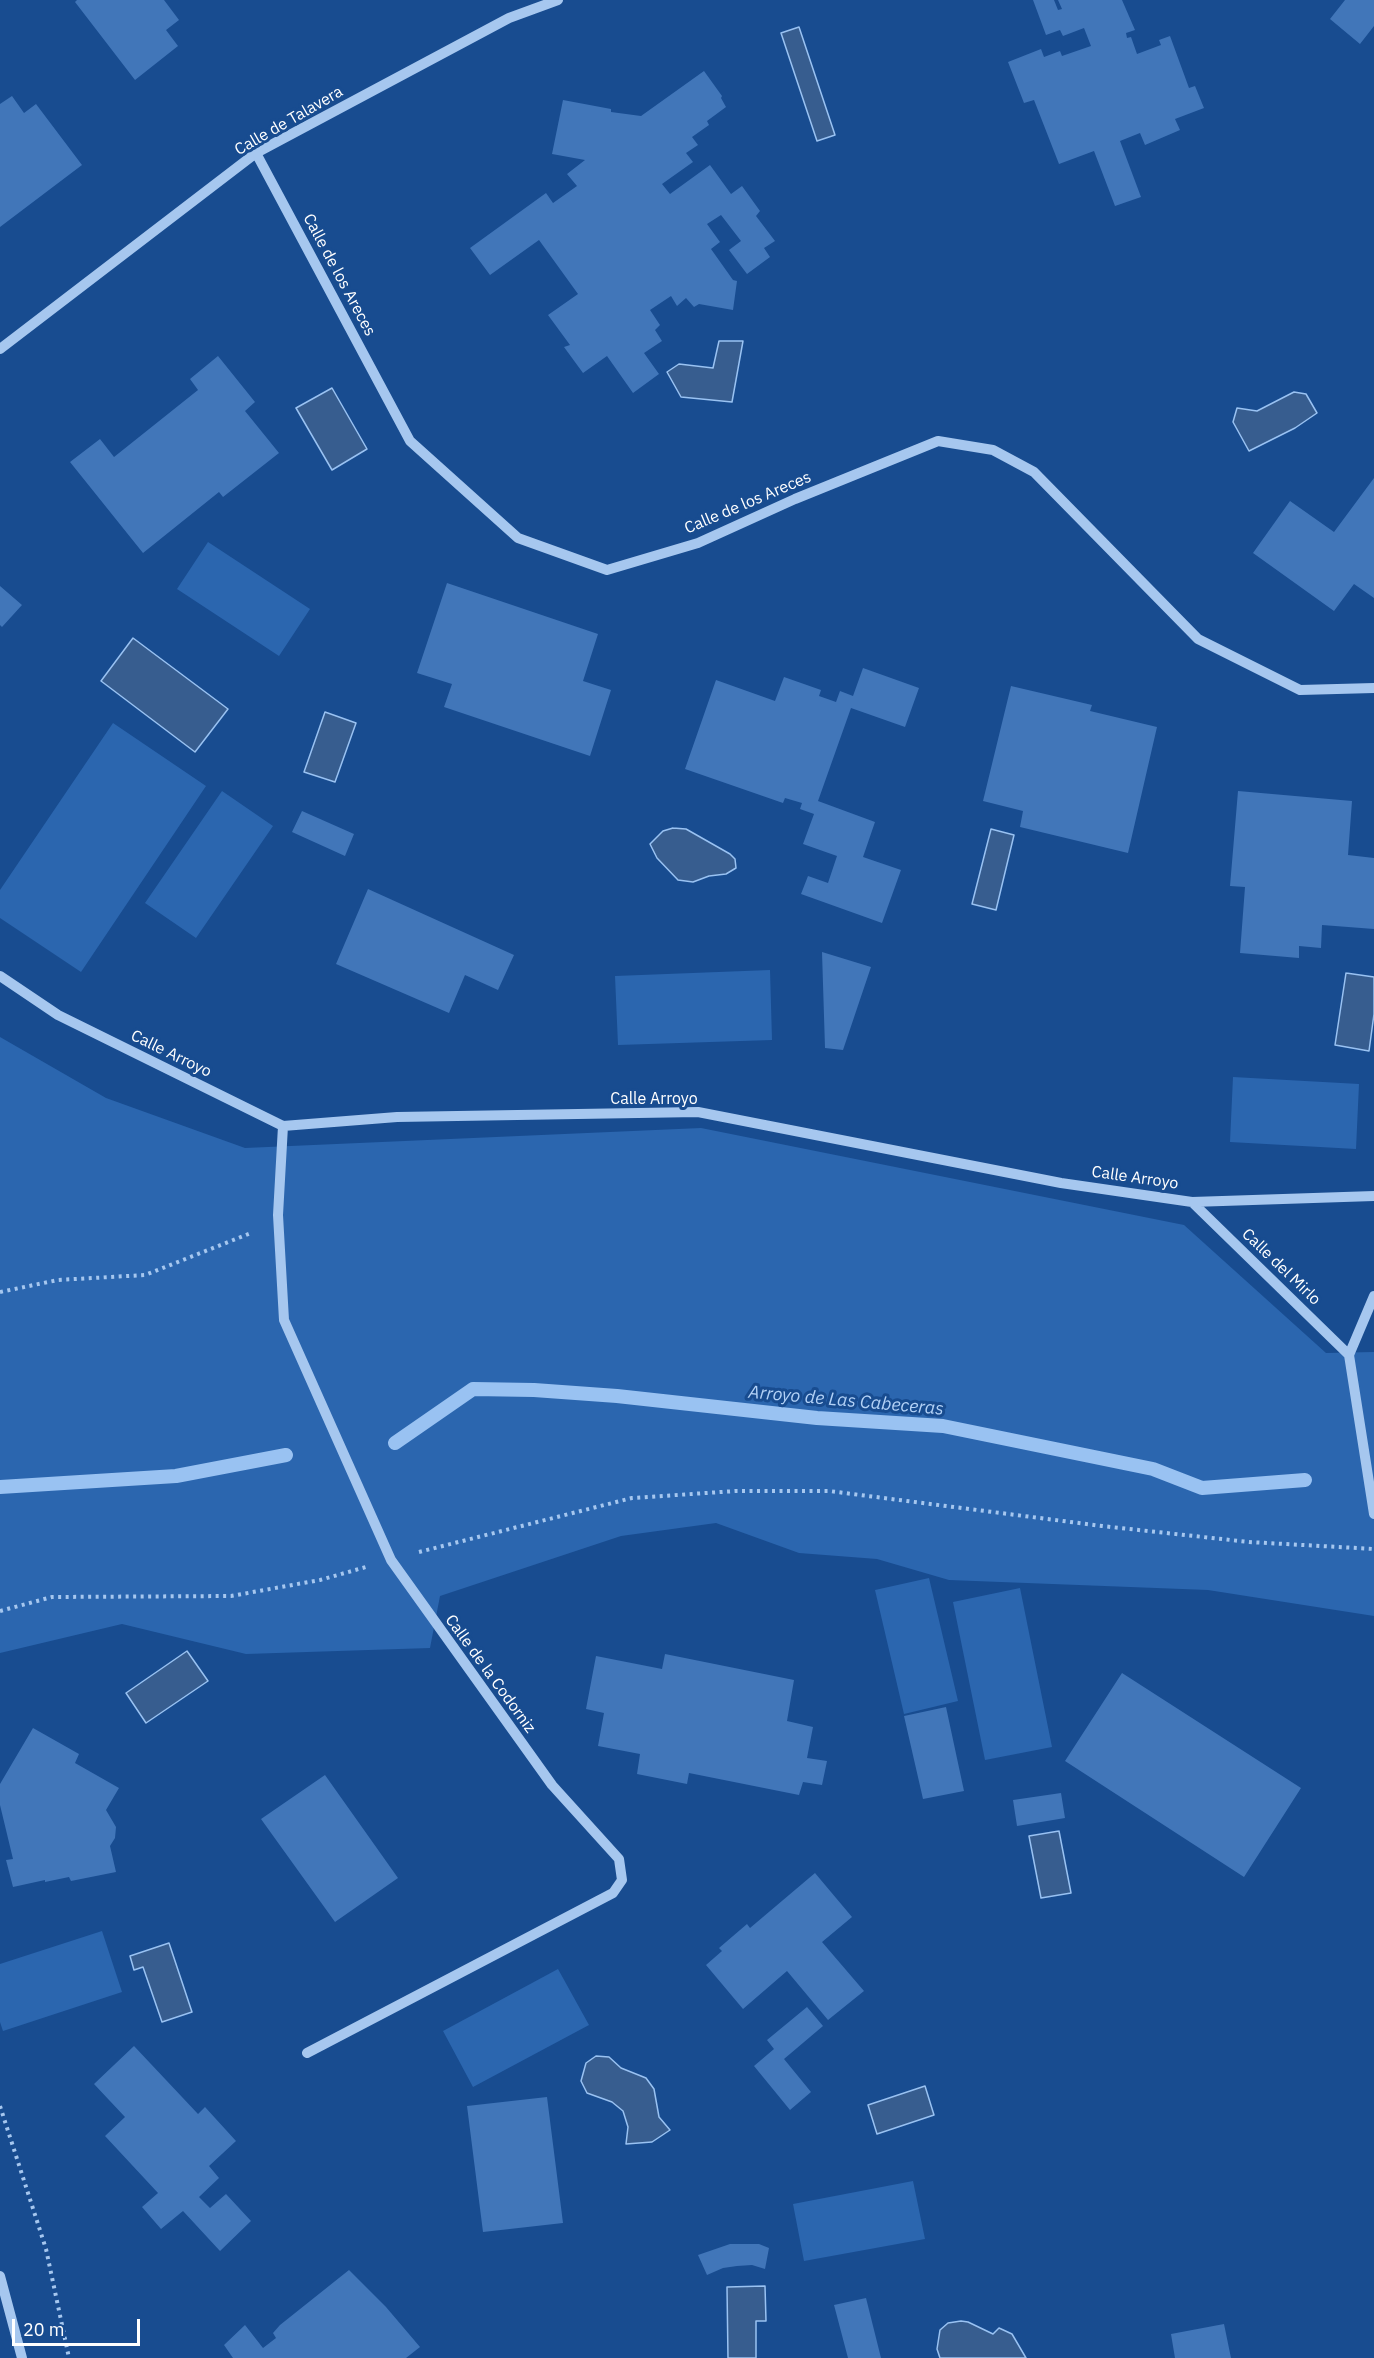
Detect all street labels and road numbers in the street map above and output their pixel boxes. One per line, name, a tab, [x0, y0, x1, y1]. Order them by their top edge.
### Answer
street label: Calle de Talavera	[231, 82, 347, 160]
street label: Calle de los Areces	[299, 211, 379, 339]
street label: Calle de los Areces	[682, 468, 814, 538]
street label: Calle Arroyo	[128, 1026, 214, 1082]
street label: Calle Arroyo	[610, 1089, 698, 1109]
street label: Calle Arroyo	[1090, 1162, 1180, 1194]
street label: Calle del Mirlo	[1238, 1225, 1324, 1309]
street label: Calle de la Codorniz	[441, 1611, 539, 1737]

